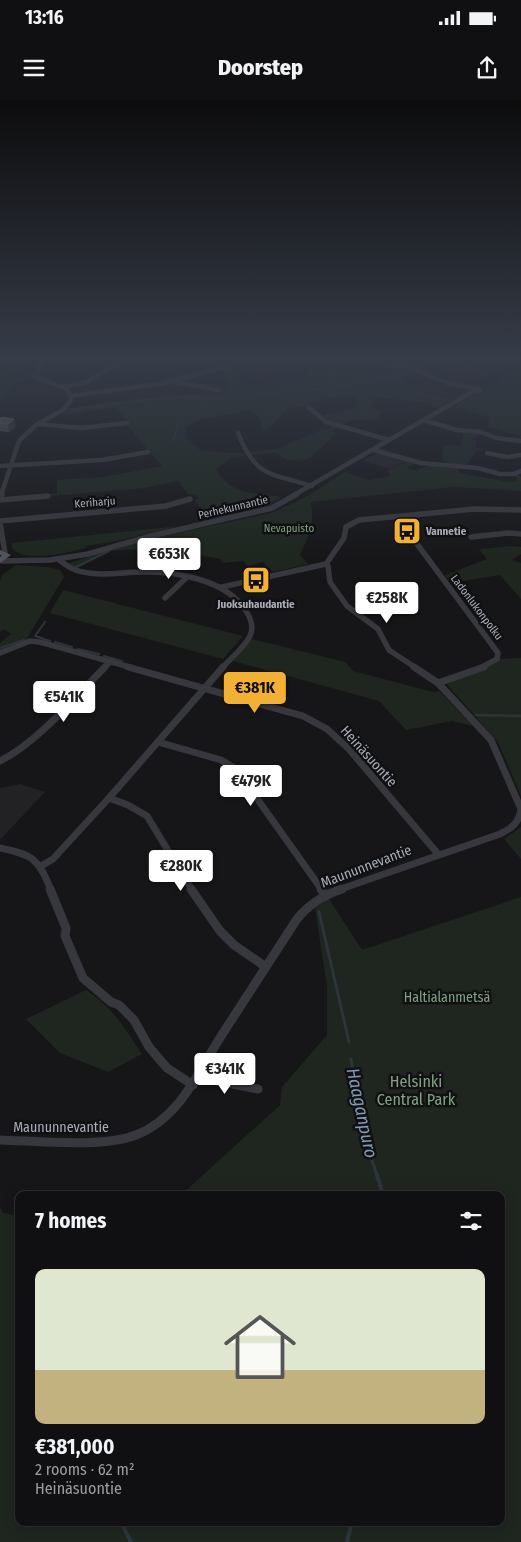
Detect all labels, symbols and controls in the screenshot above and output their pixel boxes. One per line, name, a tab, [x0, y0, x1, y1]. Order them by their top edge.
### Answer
text: 13:16	[25, 6, 64, 29]
icon: menu	[20, 54, 48, 82]
text: Doorstep	[218, 54, 303, 81]
icon: share	[473, 54, 501, 82]
street label: Perhekunnantie	[197, 493, 269, 522]
street label: Keriharju	[74, 494, 116, 511]
bus stop icon: Vannetie	[392, 516, 422, 546]
park label: Nevapuisto	[264, 522, 314, 535]
place label: Vannetie	[425, 525, 467, 538]
pin: €653K	[134, 538, 204, 580]
text: €653K	[148, 544, 190, 563]
bus stop icon: Juoksuhaudantie	[241, 565, 271, 595]
street label: Ladonlukonpolku	[448, 572, 505, 642]
pin: €258K	[352, 582, 422, 624]
text: €258K	[366, 588, 408, 607]
place label: Juoksuhaudantie	[216, 598, 295, 611]
pin: €381K	[220, 672, 290, 714]
text: €381K	[235, 678, 275, 697]
pin: €541K	[29, 680, 99, 723]
text: €541K	[44, 687, 84, 706]
street label: Heinäsuontie	[337, 722, 400, 790]
pin: €479K	[216, 764, 286, 807]
text: €479K	[231, 771, 271, 790]
street label: Maununnevantie	[318, 841, 414, 892]
pin: €280K	[146, 850, 216, 892]
text: €280K	[160, 856, 202, 875]
park label: Haltialanmetsä	[404, 989, 490, 1006]
pin: €341K	[190, 1052, 260, 1095]
text: €341K	[205, 1059, 245, 1078]
water label: Haaganpuro	[342, 1066, 382, 1160]
park label: Helsinki Central Park	[377, 1072, 456, 1109]
street label: Maununnevantie	[13, 1119, 109, 1136]
icon: filters	[457, 1207, 485, 1235]
text: 7 homes	[35, 1208, 106, 1234]
icon: home	[215, 1302, 305, 1392]
text: €381,000	[35, 1434, 115, 1460]
text: 2 rooms · 62 m²	[35, 1460, 134, 1479]
text: Heinäsuontie	[35, 1479, 122, 1498]

